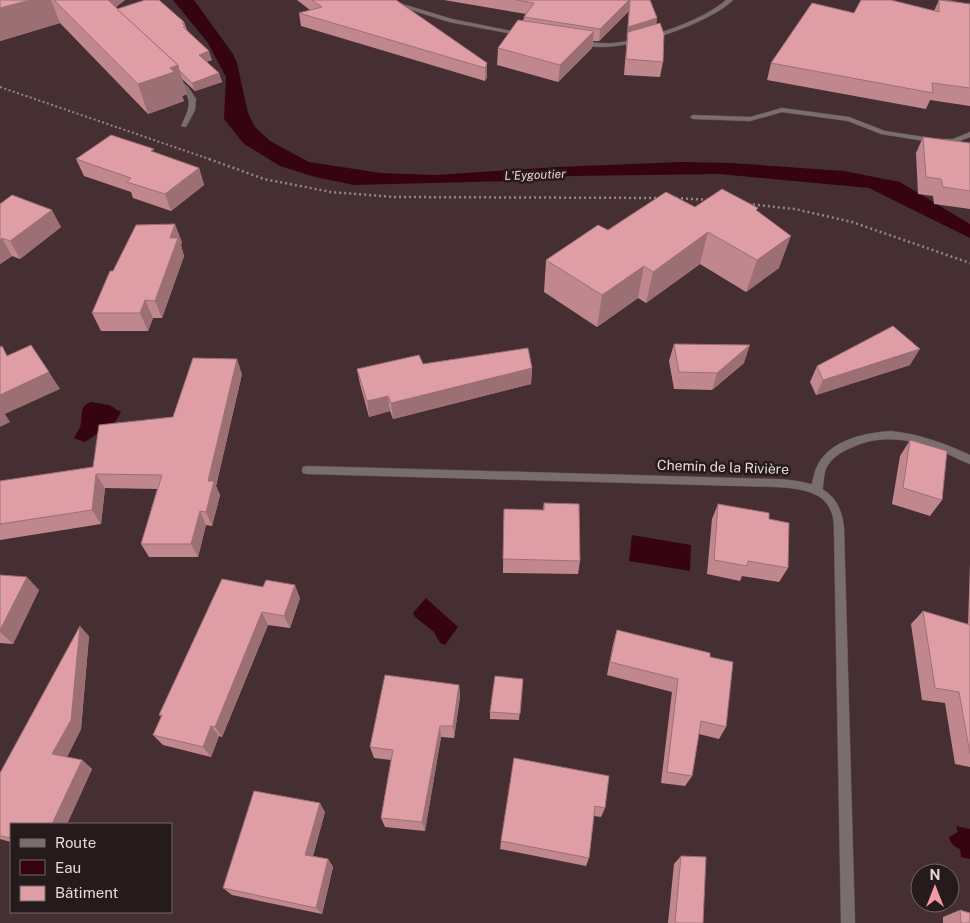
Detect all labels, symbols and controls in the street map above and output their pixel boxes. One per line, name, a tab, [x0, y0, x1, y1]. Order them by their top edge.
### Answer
water label: L'Eygoutier	[504, 167, 566, 183]
street label: Chemin de la Rivière	[657, 457, 789, 477]
legend	[10, 823, 172, 913]
text: Route	[55, 834, 96, 851]
text: Eau	[55, 859, 81, 876]
north arrow	[910, 863, 960, 913]
text: N	[930, 867, 940, 883]
text: Bâtiment	[55, 884, 118, 901]

